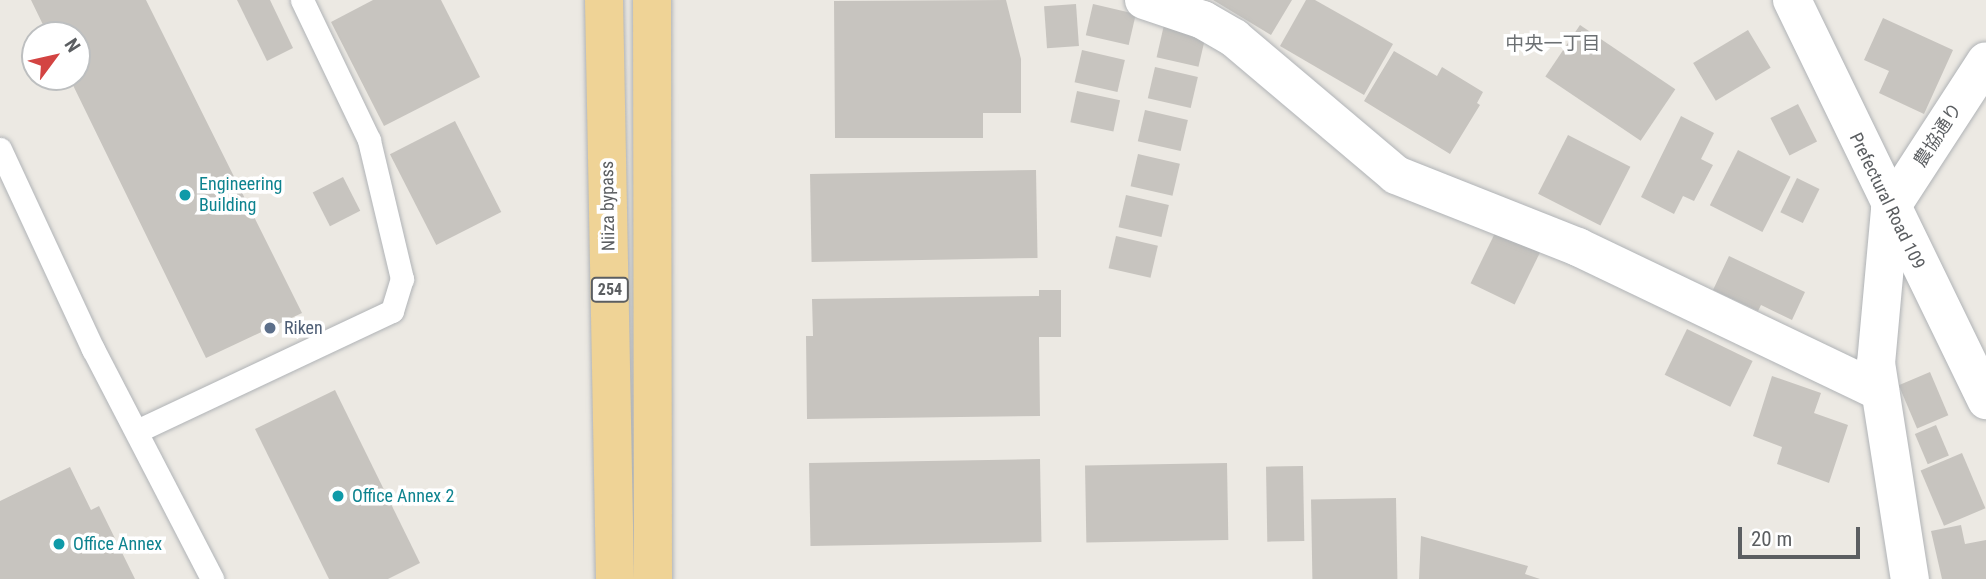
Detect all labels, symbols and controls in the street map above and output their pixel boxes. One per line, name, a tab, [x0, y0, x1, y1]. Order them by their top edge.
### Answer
north arrow	[21, 21, 91, 91]
district label: 中央一丁目	[1506, 33, 1600, 55]
text: N	[60, 34, 85, 57]
street label: 農協通り	[1909, 99, 1967, 171]
street label: Prefectural Road 109	[1845, 129, 1929, 273]
street label: Niiza bypass	[596, 161, 620, 251]
place label: Engineering Building	[199, 174, 282, 216]
marker: Engineering Building	[177, 187, 193, 203]
road number: 254	[591, 278, 629, 302]
place label: Riken	[284, 317, 323, 339]
marker: Riken	[262, 320, 278, 336]
place label: Office Annex 2	[352, 485, 454, 507]
marker: Office Annex 2	[330, 488, 346, 504]
scale bar	[1741, 512, 1864, 556]
text: 20 m	[1751, 527, 1792, 551]
place label: Office Annex	[73, 533, 162, 555]
marker: Office Annex	[51, 536, 67, 552]

